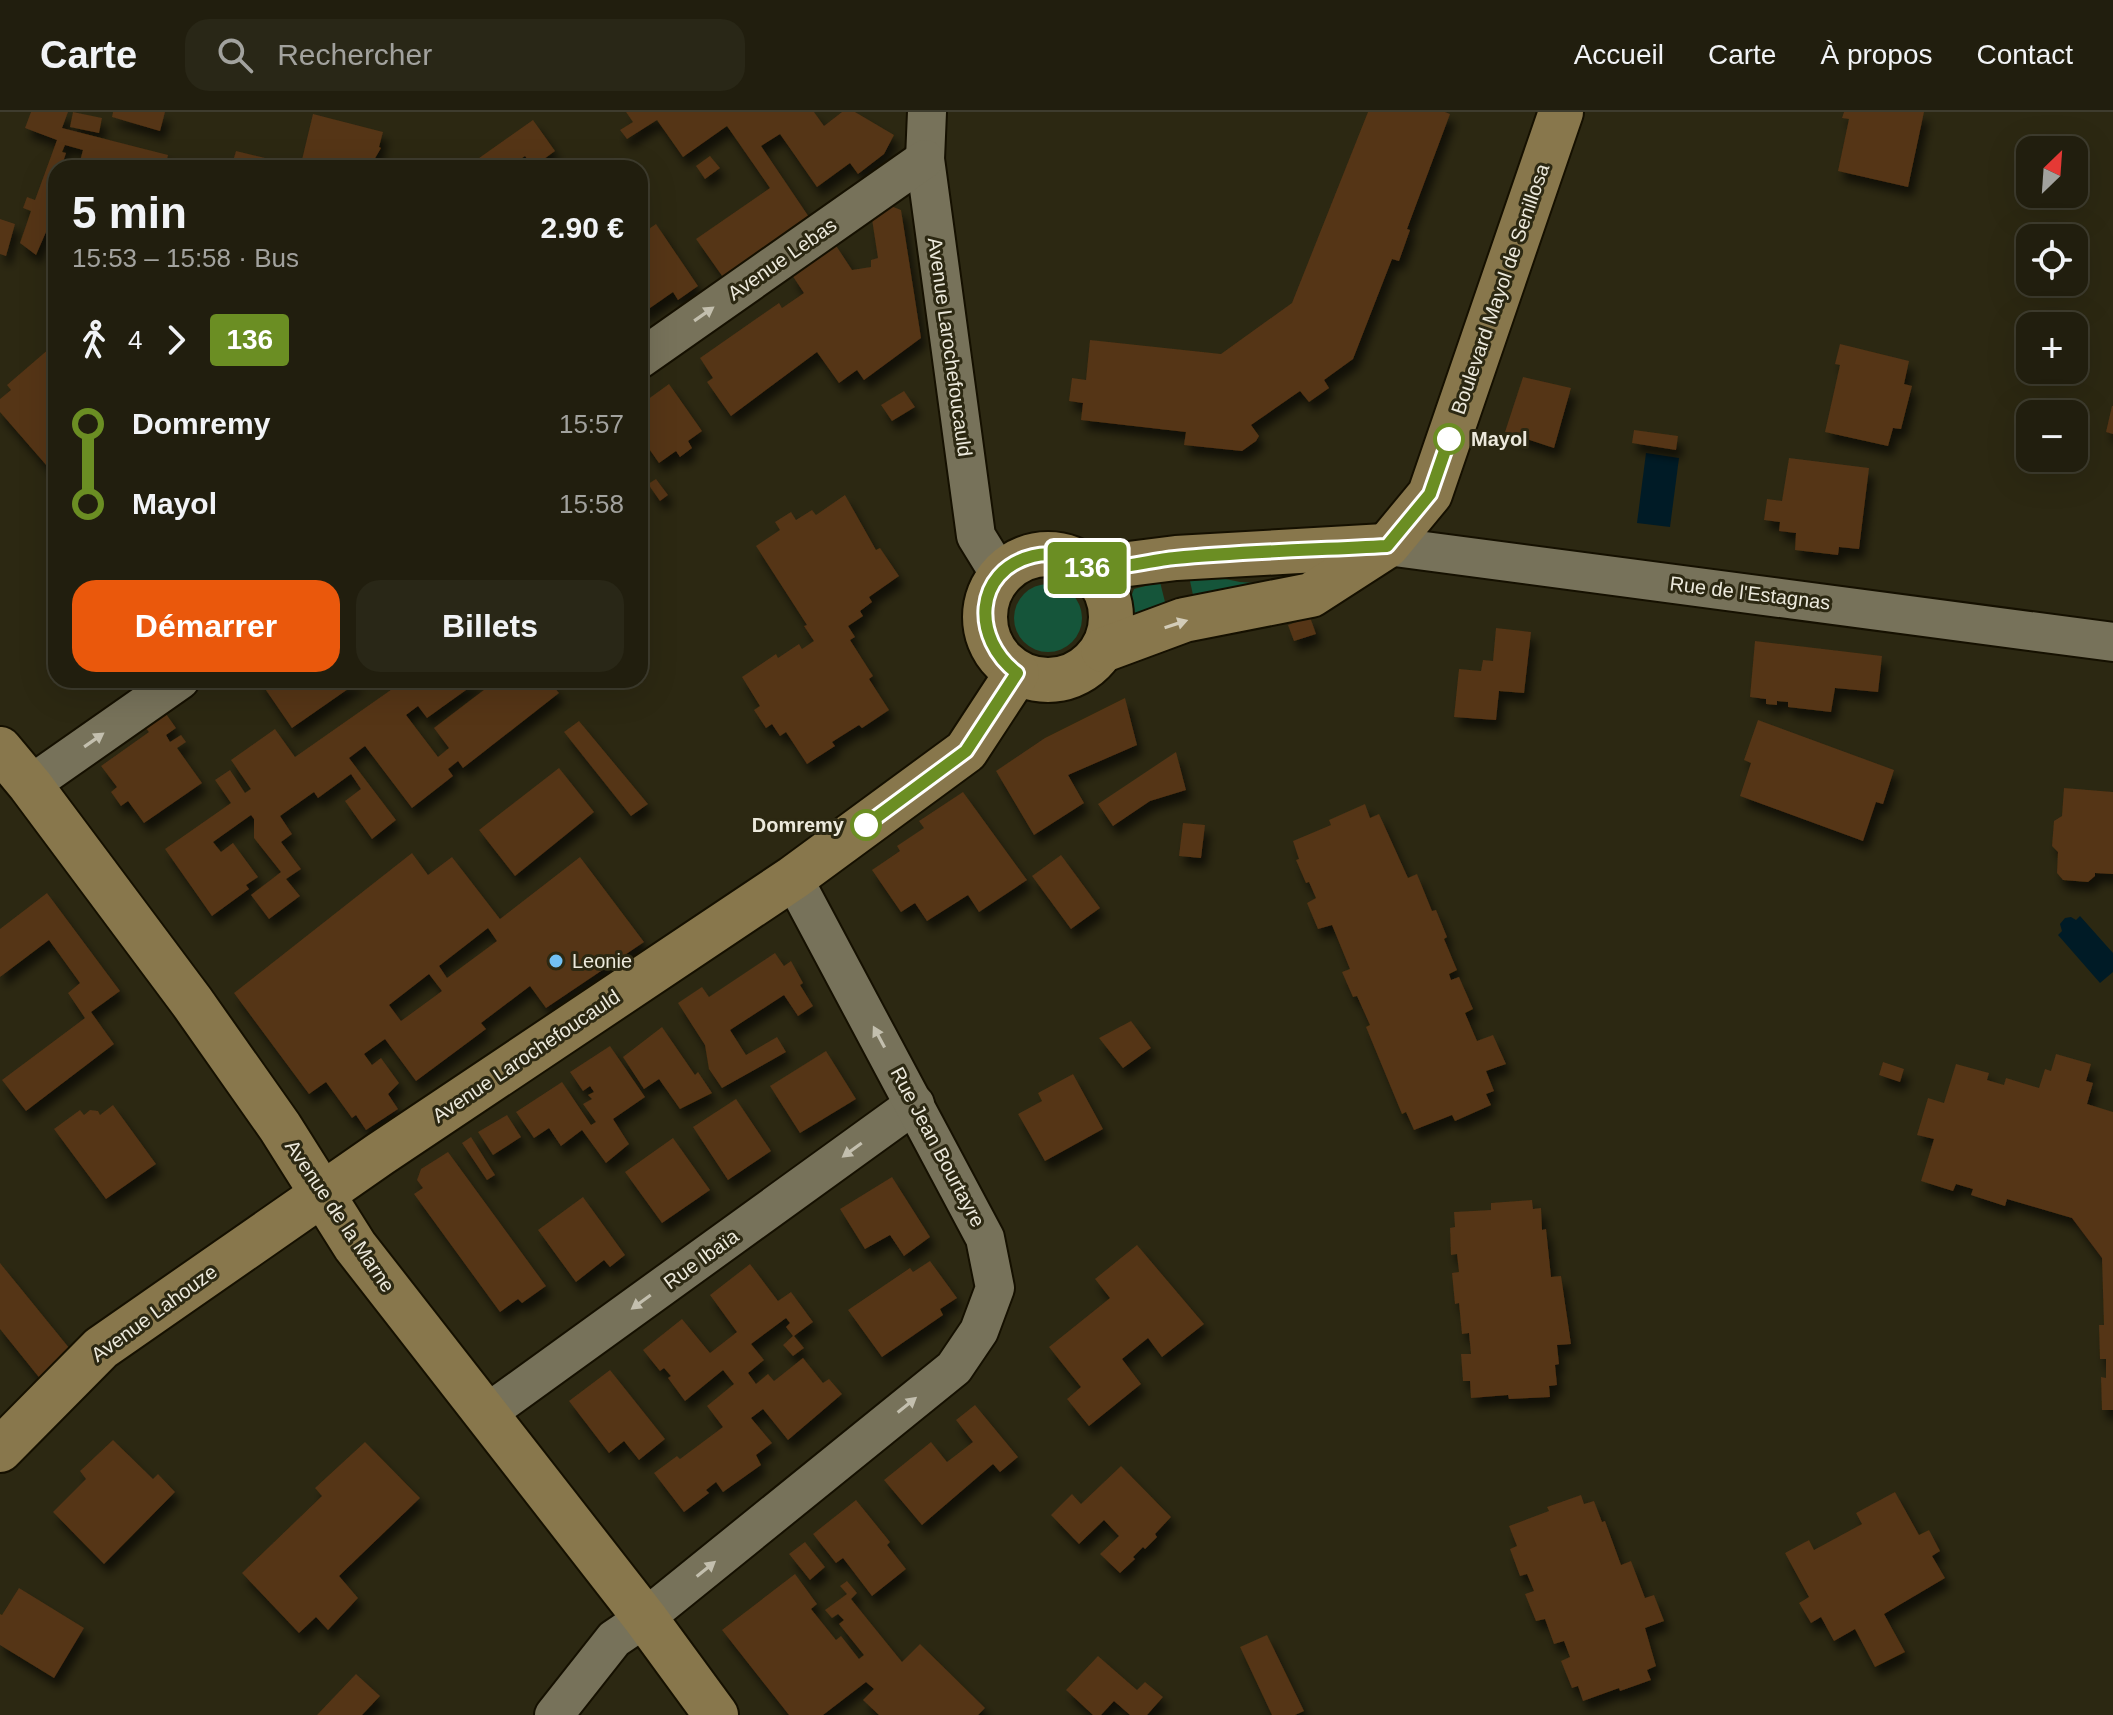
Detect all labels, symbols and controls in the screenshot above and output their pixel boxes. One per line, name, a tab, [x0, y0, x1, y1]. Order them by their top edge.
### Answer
search box	[185, 19, 745, 91]
icon: search	[213, 33, 257, 77]
text: Carte	[40, 34, 137, 76]
text: Rechercher	[277, 38, 432, 71]
text: Accueil	[1574, 39, 1664, 70]
text: Carte	[1708, 39, 1776, 70]
text: À propos	[1820, 39, 1933, 70]
text: Contact	[1977, 39, 2073, 70]
north arrow	[2016, 136, 2088, 208]
map controls	[2016, 136, 2088, 472]
street label: Boulevard Mayol de Senillosa	[1447, 160, 1554, 417]
text: 5 min	[72, 188, 187, 237]
text: 2.90 €	[541, 211, 624, 244]
street label: Avenue Lebas	[723, 213, 841, 305]
button: locate	[2016, 224, 2088, 296]
street label: Avenue Larochefoucauld	[924, 236, 976, 458]
text: 15:53 – 15:58 · Bus	[72, 243, 299, 273]
one-way arrow	[693, 307, 714, 322]
button: +	[2016, 312, 2088, 384]
icon: walk	[72, 318, 116, 362]
icon: forward	[154, 318, 198, 362]
text: 136	[226, 324, 273, 355]
text: 4	[128, 325, 142, 355]
button: −	[2016, 400, 2088, 472]
text: Domremy	[132, 407, 270, 440]
text: 15:57	[559, 409, 624, 439]
marker: Mayol	[1434, 424, 1464, 454]
place label: Mayol	[1471, 428, 1528, 450]
text: Mayol	[132, 487, 217, 520]
text: 15:58	[559, 489, 624, 519]
line badge: 136	[1041, 542, 1133, 594]
text: 136	[1064, 552, 1110, 583]
street label: Rue de l'Estagnas	[1668, 572, 1832, 614]
button: Démarrer	[72, 580, 340, 672]
button: Billets	[356, 580, 624, 672]
one-way arrow	[1164, 617, 1188, 629]
one-way arrow	[83, 733, 104, 748]
marker: Domremy	[851, 810, 881, 840]
place label: Domremy	[752, 814, 845, 836]
place label: Leonie	[572, 950, 632, 972]
marker: Leonie	[547, 952, 565, 970]
street label: Avenue Larochefoucauld	[428, 985, 624, 1127]
one-way arrow	[873, 1026, 886, 1049]
street label: Rue Jean Bourtayre	[887, 1063, 989, 1231]
street label: Avenue de la Marne	[281, 1136, 399, 1296]
one-way arrow	[842, 1141, 863, 1157]
street label: Rue Ibaïa	[659, 1224, 743, 1293]
street label: Avenue Lahouze	[87, 1260, 221, 1366]
one-way arrow	[631, 1294, 652, 1309]
one-way arrow	[897, 1397, 918, 1414]
one-way arrow	[695, 1561, 715, 1578]

